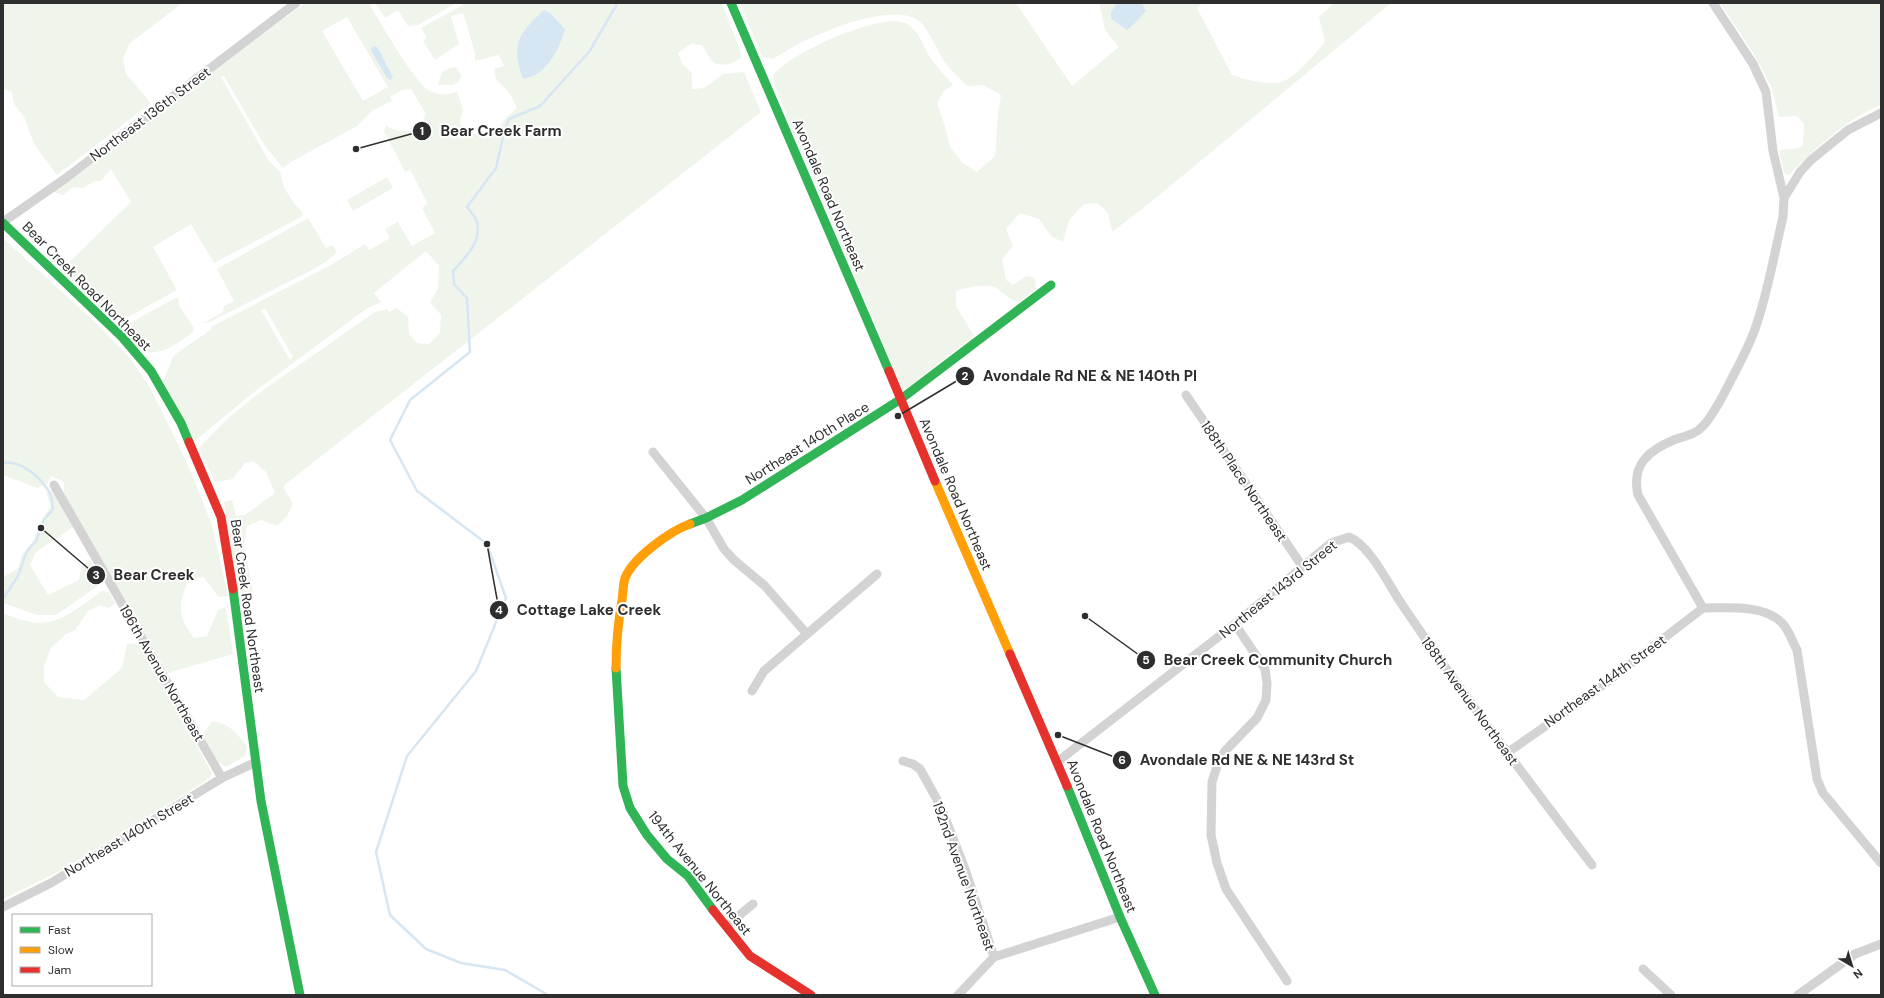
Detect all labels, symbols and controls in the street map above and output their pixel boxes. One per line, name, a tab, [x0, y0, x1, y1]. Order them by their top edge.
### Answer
street label: Northeast 136th Street	[86, 63, 214, 165]
street label: Avondale Road Northeast	[789, 116, 869, 274]
callout: Bear Creek Farm	[412, 118, 569, 145]
text: Bear Creek Farm	[440, 121, 562, 141]
text: 1	[420, 123, 424, 139]
street label: Bear Creek Road Northeast	[19, 218, 155, 354]
callout: Avondale Rd NE & NE 140th Pl	[955, 363, 1205, 390]
text: Avondale Rd NE & NE 140th Pl	[983, 366, 1197, 386]
text: 2	[962, 368, 969, 384]
street label: Northeast 140th Place	[742, 398, 872, 488]
street label: Avondale Road Northeast	[916, 415, 996, 573]
street label: 188th Place Northeast	[1197, 417, 1291, 545]
street label: Bear Creek Road Northeast	[227, 518, 269, 694]
street label: Northeast 143rd Street	[1215, 536, 1341, 642]
callout: Bear Creek	[86, 562, 203, 589]
text: Bear Creek	[114, 565, 195, 585]
text: 3	[92, 567, 100, 583]
callout: Cottage Lake Creek	[489, 597, 670, 624]
text: Cottage Lake Creek	[517, 600, 662, 620]
street label: 196th Avenue Northeast	[115, 601, 209, 745]
text: 4	[495, 602, 503, 618]
street label: Northeast 144th Street	[1540, 631, 1670, 731]
street label: 188th Avenue Northeast	[1417, 633, 1523, 769]
callout: Bear Creek Community Church	[1136, 646, 1401, 673]
text: Bear Creek Community Church	[1164, 650, 1392, 670]
text: 5	[1142, 652, 1150, 668]
callout: Avondale Rd NE & NE 143rd St	[1112, 746, 1363, 773]
text: Avondale Rd NE & NE 143rd St	[1140, 750, 1354, 770]
text: 6	[1118, 752, 1126, 768]
street label: Avondale Road Northeast	[1063, 757, 1141, 915]
street label: Northeast 140th Street	[61, 789, 197, 881]
street label: 192nd Avenue Northeast	[929, 799, 999, 953]
street label: 194th Avenue Northeast	[644, 807, 756, 939]
legend	[12, 914, 152, 986]
text: Fast	[48, 922, 71, 938]
text: Slow	[48, 942, 74, 958]
north arrow	[1832, 946, 1872, 986]
text: Jam	[48, 962, 71, 978]
text: N	[1851, 966, 1866, 982]

